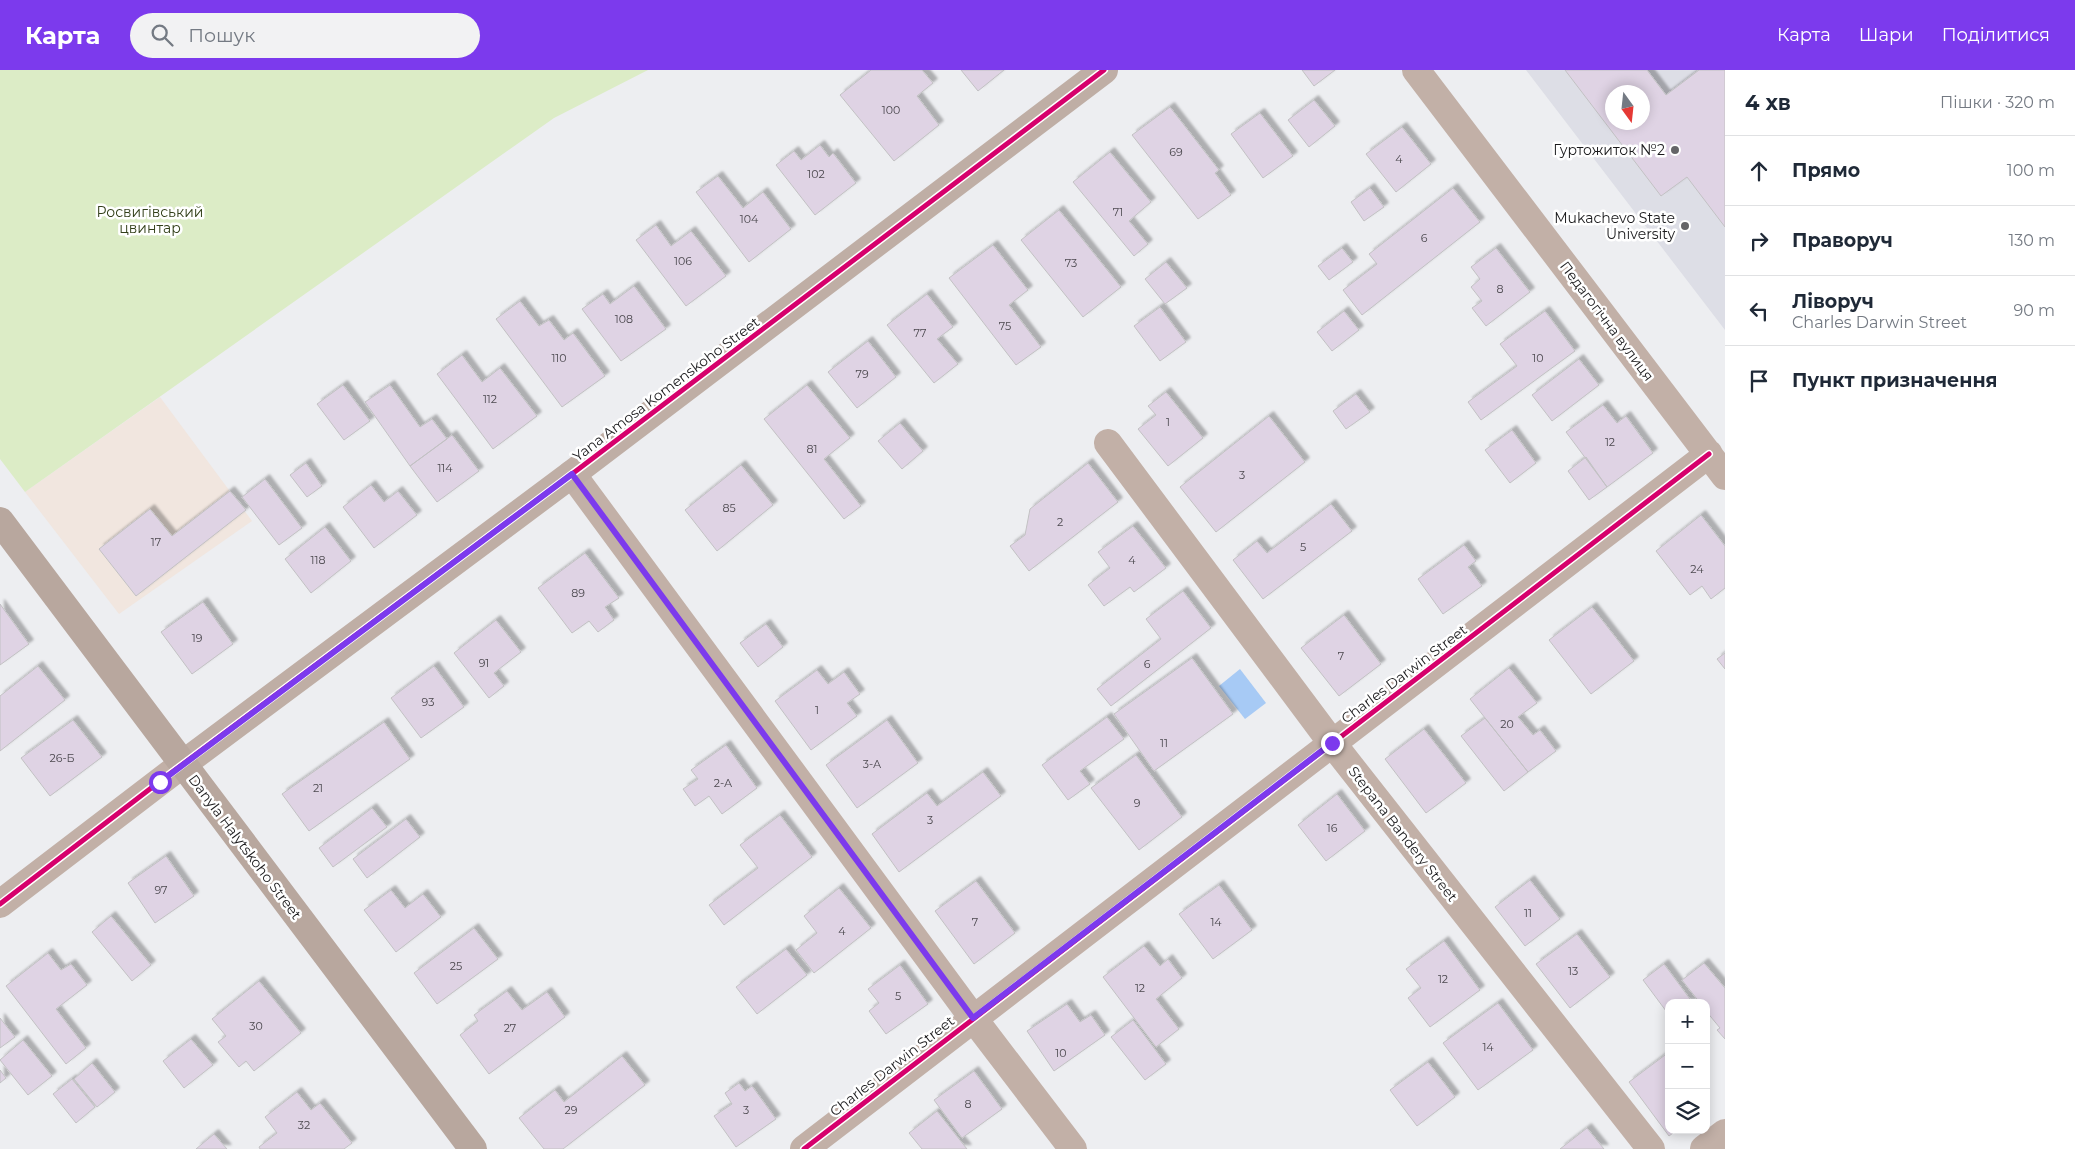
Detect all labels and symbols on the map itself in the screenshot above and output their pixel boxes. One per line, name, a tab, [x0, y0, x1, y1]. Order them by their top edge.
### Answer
north arrow	[1605, 85, 1650, 130]
house number: 100	[882, 103, 900, 117]
place label: Гуртожиток №2	[1553, 141, 1665, 159]
marker: Гуртожиток №2	[1669, 144, 1681, 156]
house number: 69	[1169, 145, 1183, 159]
house number: 4	[1395, 152, 1403, 166]
house number: 102	[807, 167, 825, 181]
park label: Росвигівський цвинтар	[97, 203, 203, 237]
house number: 71	[1113, 205, 1123, 219]
place label: Mukachevo State University	[1554, 209, 1675, 243]
house number: 104	[740, 212, 759, 226]
marker: Mukachevo State University	[1679, 220, 1691, 232]
house number: 6	[1421, 231, 1428, 245]
house number: 106	[674, 254, 692, 268]
house number: 73	[1065, 256, 1077, 270]
street label: Педагогічна вулиця	[1556, 258, 1658, 384]
house number: 8	[1496, 282, 1504, 296]
house number: 108	[615, 312, 633, 326]
street label: Yana Amosa Komenskoho Street	[569, 313, 763, 465]
house number: 75	[999, 319, 1011, 333]
house number: 77	[914, 326, 926, 340]
house number: 110	[551, 351, 567, 365]
house number: 10	[1532, 351, 1544, 365]
house number: 79	[855, 367, 869, 381]
house number: 112	[483, 392, 497, 406]
house number: 1	[1166, 415, 1170, 429]
house number: 12	[1605, 435, 1615, 449]
house number: 81	[807, 442, 818, 456]
house number: 114	[437, 461, 453, 475]
house number: 3	[1239, 468, 1245, 482]
house number: 85	[722, 501, 736, 515]
house number: 2	[1057, 515, 1063, 529]
house number: 17	[151, 535, 161, 549]
house number: 5	[1300, 540, 1306, 554]
house number: 118	[311, 553, 325, 567]
house number: 4	[1128, 553, 1136, 567]
house number: 24	[1690, 562, 1704, 576]
house number: 89	[571, 586, 585, 600]
street label: Charles Darwin Street	[1337, 621, 1471, 727]
house number: 19	[192, 631, 203, 645]
house number: 7	[1338, 649, 1344, 663]
house number: 91	[479, 656, 489, 670]
house number: 6	[1144, 657, 1151, 671]
house number: 93	[422, 695, 434, 709]
house number: 1	[815, 703, 819, 717]
house number: 20	[1500, 717, 1514, 731]
route end	[1321, 732, 1344, 755]
house number: 11	[1160, 736, 1168, 750]
house number: 26-Б	[49, 751, 75, 765]
house number: 3-А	[863, 757, 882, 771]
street label: Stepana Bandery Street	[1345, 763, 1462, 906]
route start	[149, 771, 172, 794]
street label: Danyla Halytskoho Street	[185, 771, 306, 923]
house number: 2-А	[714, 776, 733, 790]
house number: 21	[313, 781, 323, 795]
house number: 9	[1134, 796, 1141, 810]
house number: 3	[927, 813, 933, 827]
house number: 16	[1327, 821, 1338, 835]
house number: 97	[154, 883, 168, 897]
house number: 11	[1524, 906, 1532, 920]
house number: 7	[972, 915, 978, 929]
house number: 14	[1210, 915, 1222, 929]
house number: 4	[838, 924, 846, 938]
house number: 25	[450, 959, 462, 973]
house number: 13	[1568, 964, 1578, 978]
house number: 12	[1438, 972, 1448, 986]
house number: 12	[1135, 981, 1145, 995]
house number: 5	[895, 989, 901, 1003]
street label: Charles Darwin Street	[826, 1012, 958, 1120]
house number: 30	[249, 1019, 263, 1033]
house number: 27	[504, 1021, 516, 1035]
house number: 14	[1482, 1040, 1494, 1054]
house number: 10	[1055, 1046, 1067, 1060]
house number: 8	[964, 1097, 972, 1111]
house number: 29	[565, 1103, 578, 1117]
house number: 3	[743, 1103, 749, 1117]
house number: 32	[298, 1118, 310, 1132]

